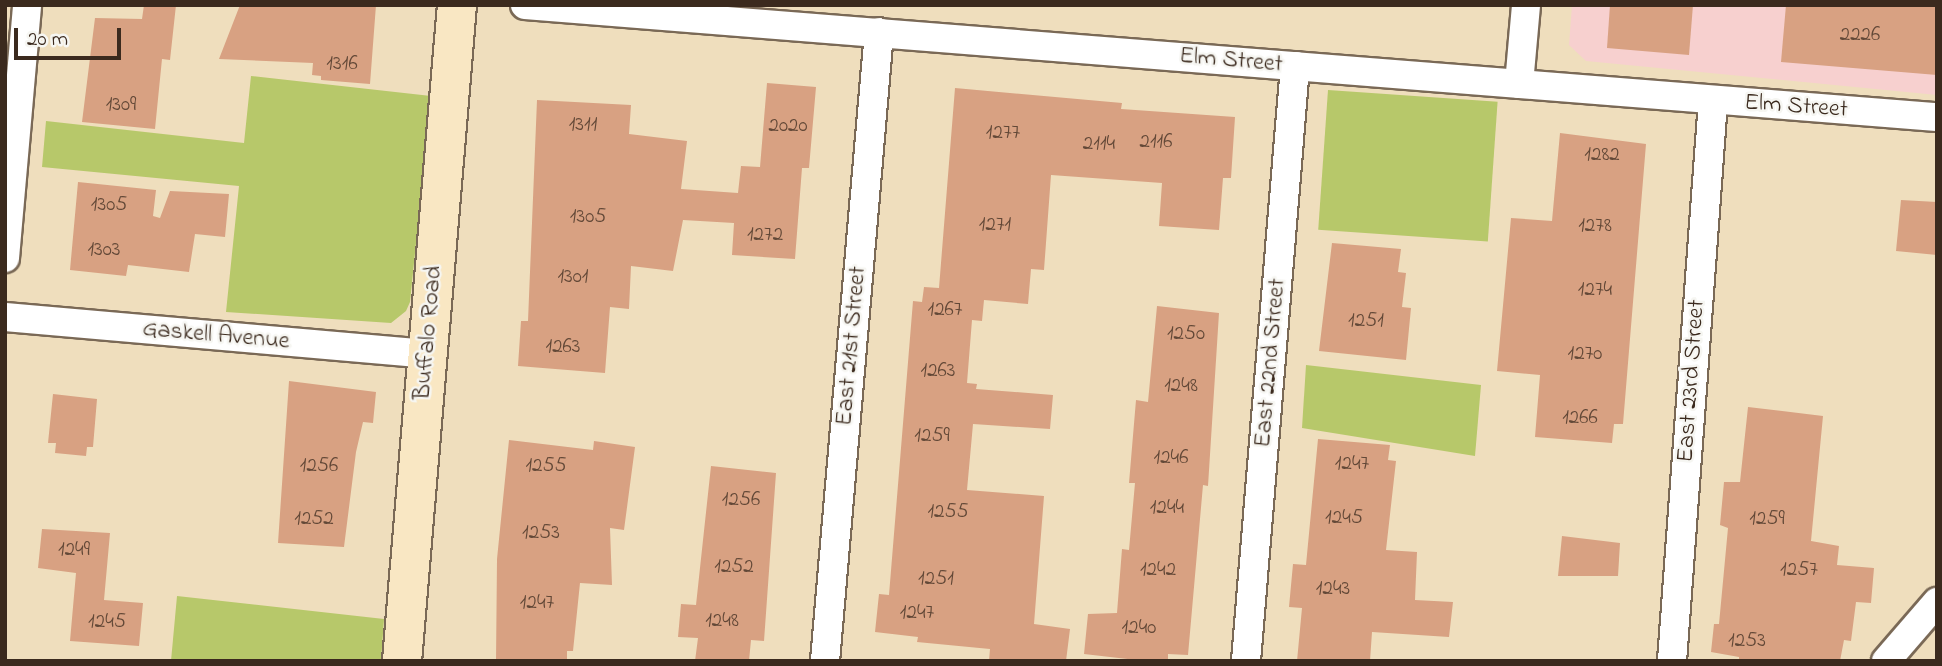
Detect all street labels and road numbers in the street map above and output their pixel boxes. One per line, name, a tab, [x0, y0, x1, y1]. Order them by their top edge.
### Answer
street label: Elm Street	[1178, 42, 1284, 80]
street label: Elm Street	[1743, 89, 1849, 125]
street label: Buffalo Road	[409, 265, 449, 401]
street label: East 21st Street	[831, 265, 873, 427]
street label: East 22nd Street	[1249, 277, 1293, 449]
street label: East 23rd Street	[1672, 299, 1712, 463]
street label: Gaskell Avenue	[141, 315, 291, 357]

